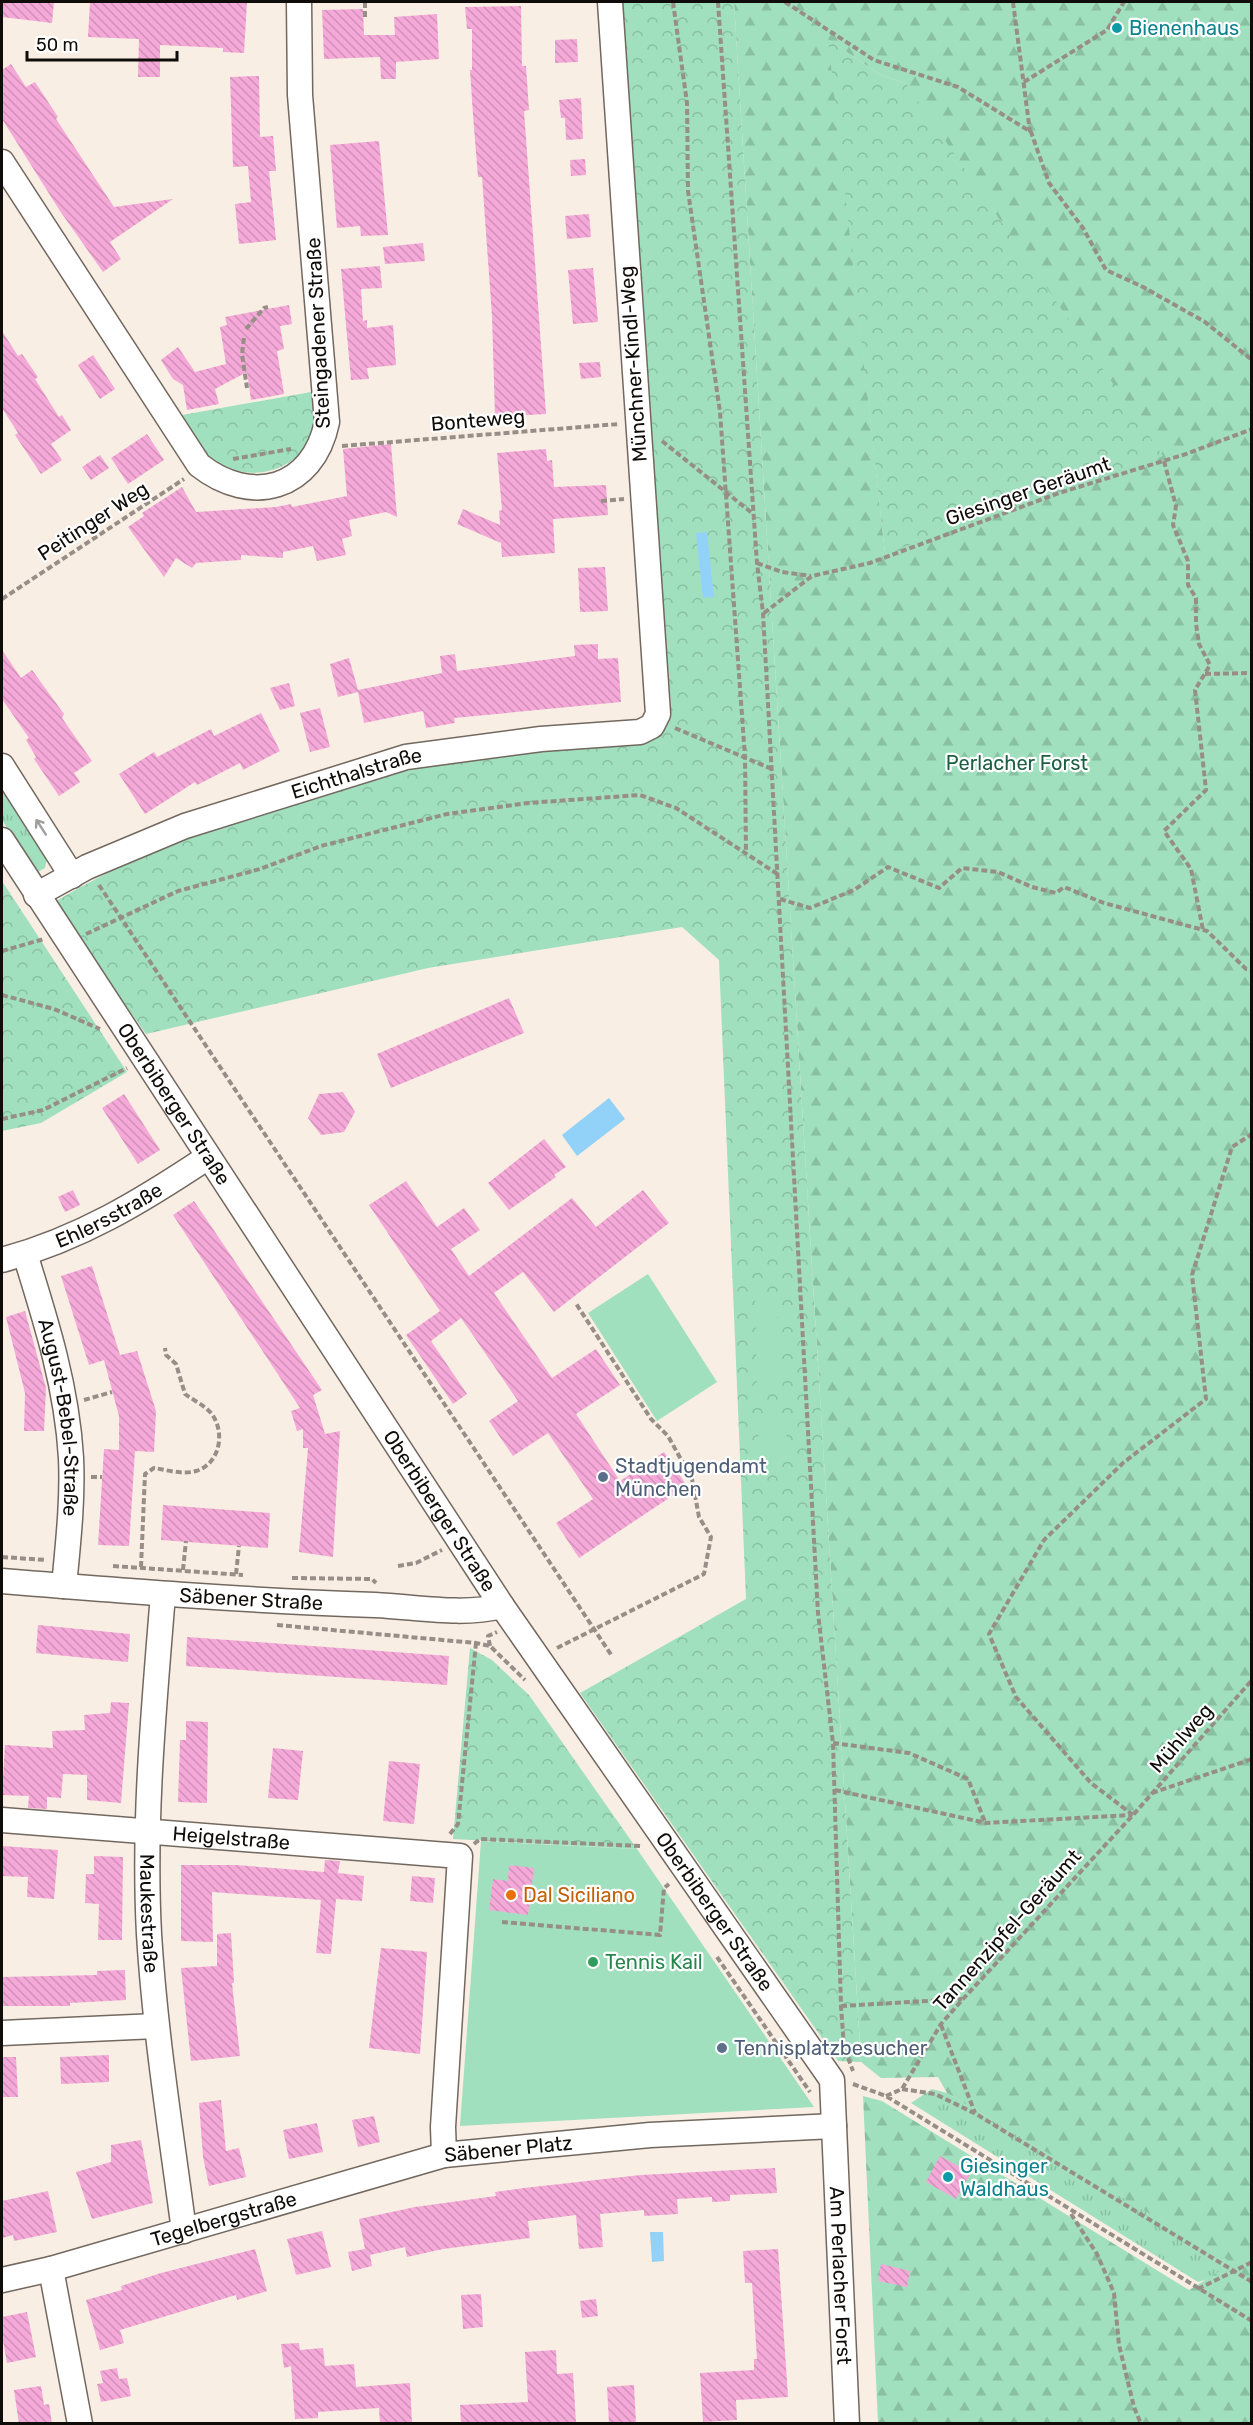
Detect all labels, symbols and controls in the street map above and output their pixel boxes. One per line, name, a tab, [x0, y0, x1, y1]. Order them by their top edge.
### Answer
place label: Bienenhaus	[1129, 16, 1239, 40]
marker: Bienenhaus	[1110, 21, 1124, 35]
scale bar	[27, 24, 177, 62]
text: 50 m	[36, 34, 79, 56]
street label: Steingadener Straße	[301, 237, 335, 429]
street label: Münchner-Kindl-Weg	[614, 265, 652, 463]
street label: Bonteweg	[430, 404, 526, 436]
street label: Giesinger Geräumt	[942, 451, 1114, 530]
street label: Peitinger Weg	[33, 476, 153, 566]
street label: Eichthalstraße	[288, 743, 423, 804]
park label: Perlacher Forst	[946, 751, 1088, 775]
one-way arrow	[35, 819, 47, 835]
street label: Oberbiberger Straße	[113, 1018, 236, 1189]
street label: Ehlersstraße	[52, 1178, 167, 1253]
street label: August-Bebel-Straße	[33, 1316, 83, 1517]
street label: Oberbiberger Straße	[378, 1425, 501, 1596]
place label: Stadtjugendamt München	[615, 1454, 767, 1501]
marker: Stadtjugendamt München	[596, 1470, 610, 1484]
street label: Säbener Straße	[179, 1583, 324, 1615]
street label: Mühlweg	[1144, 1698, 1218, 1778]
street label: Heigelstraße	[172, 1821, 291, 1855]
street label: Oberbiberger Straße	[651, 1827, 778, 1996]
street label: Tannenzipfel-Geräumt	[928, 1844, 1086, 2016]
street label: Maukestraße	[135, 1854, 164, 1974]
place label: Dal Siciliano	[523, 1883, 635, 1907]
marker: Dal Siciliano	[504, 1888, 518, 1902]
place label: Tennis Kail	[605, 1950, 703, 1974]
marker: Tennis Kail	[586, 1955, 600, 1969]
place label: Tennisplatzbesucher	[734, 2036, 928, 2060]
marker: Tennisplatzbesucher	[715, 2041, 729, 2055]
street label: Säbener Platz	[443, 2131, 573, 2167]
place label: Giesinger Waldhaus	[960, 2154, 1049, 2201]
marker: Giesinger Waldhaus	[941, 2170, 955, 2184]
street label: Tegelbergstraße	[148, 2186, 299, 2251]
street label: Am Perlacher Forst	[825, 2186, 856, 2365]

